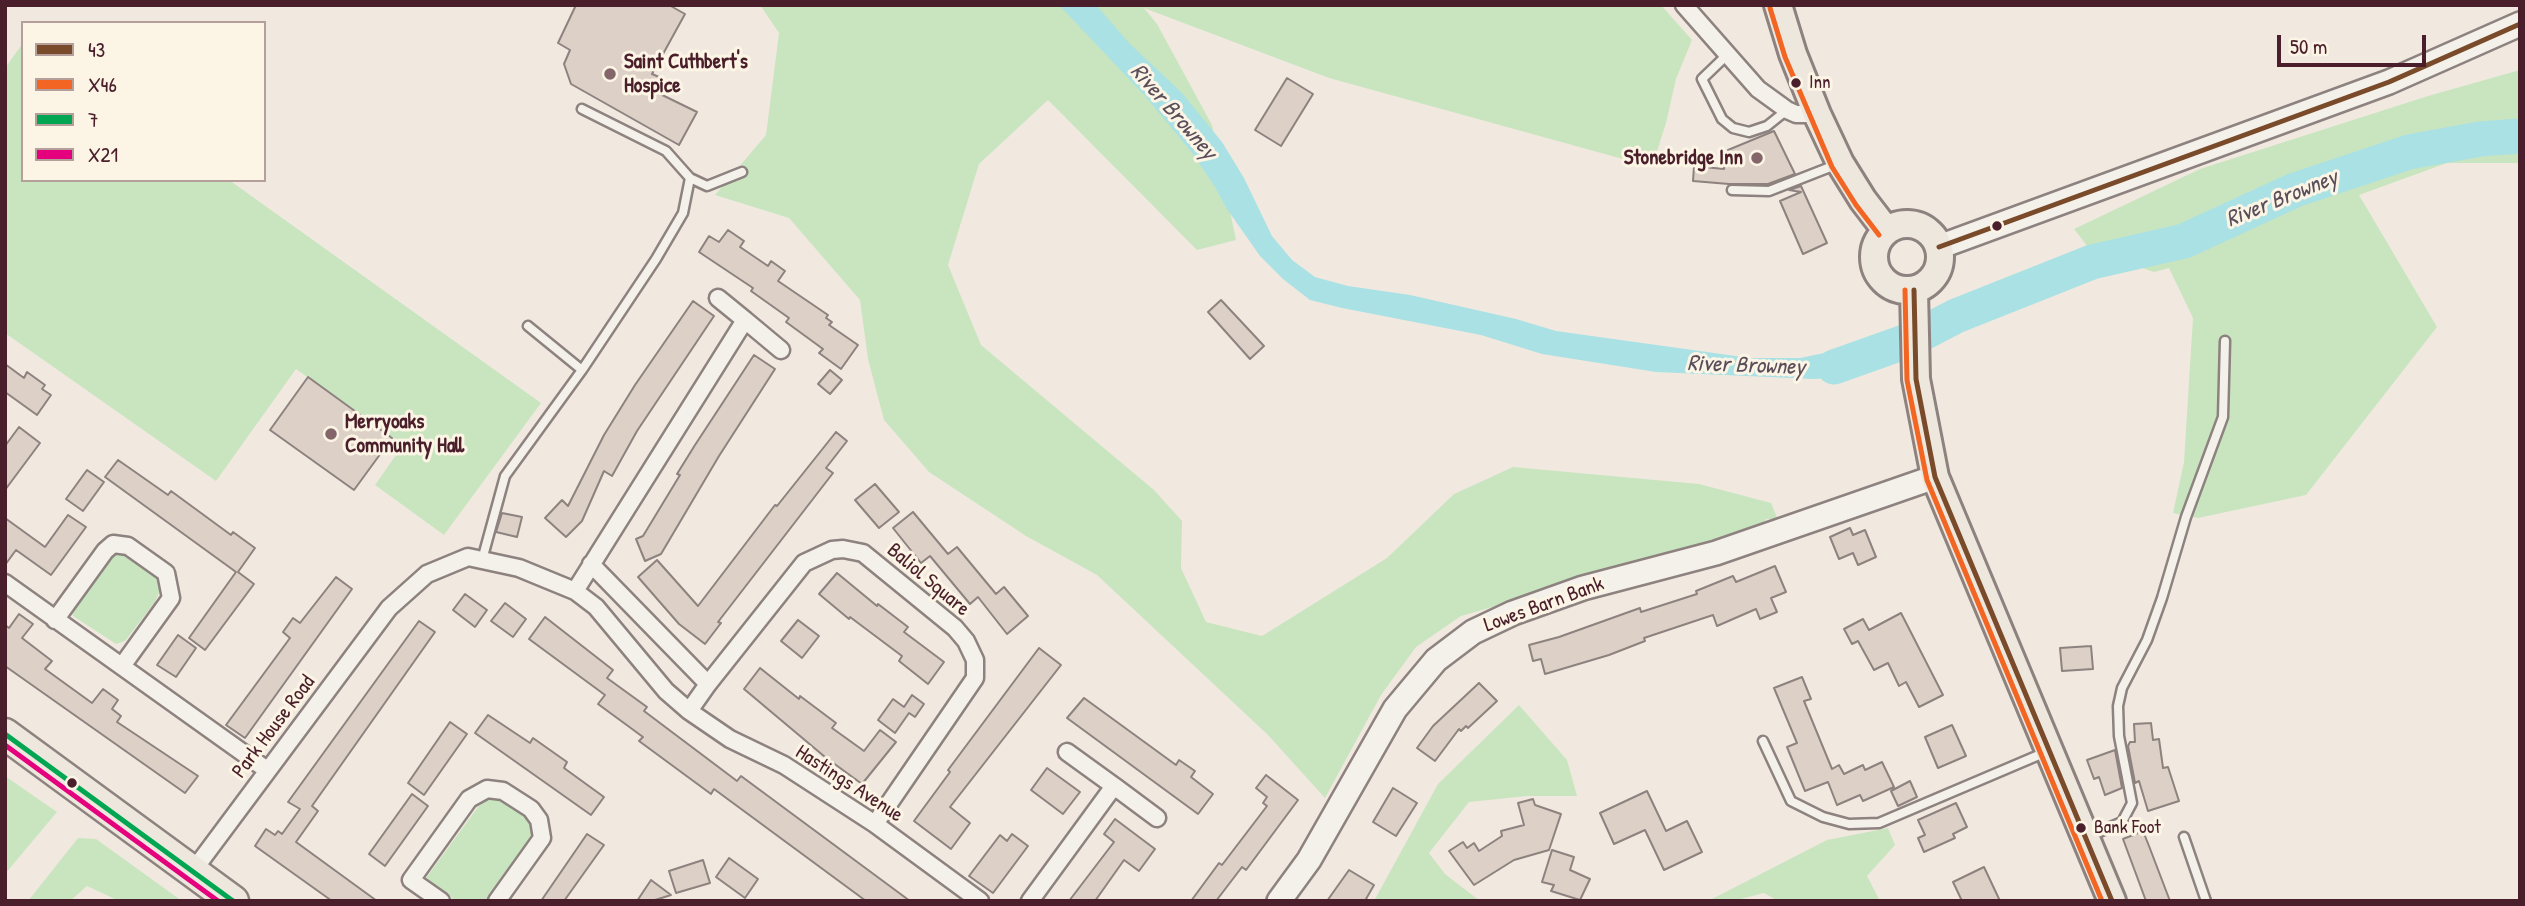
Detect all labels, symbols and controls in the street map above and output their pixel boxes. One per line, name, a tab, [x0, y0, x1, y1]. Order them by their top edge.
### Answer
legend	[21, 21, 266, 182]
scale bar	[2280, 21, 2429, 65]
text: 50 m	[2290, 32, 2327, 61]
text: 43	[88, 35, 105, 64]
place label: Saint Cuthbert's Hospice	[624, 49, 748, 99]
water label: River Browney	[1124, 58, 1222, 166]
marker: Saint Cuthbert's Hospice	[602, 66, 618, 82]
text: X46	[88, 70, 117, 99]
place label: Inn	[1809, 72, 1831, 94]
marker: Inn	[1789, 76, 1803, 90]
text: 7	[88, 105, 98, 134]
text: X21	[88, 140, 118, 169]
place label: Stonebridge Inn	[1624, 145, 1743, 171]
marker: Stonebridge Inn	[1749, 150, 1765, 166]
water label: River Browney	[2222, 164, 2342, 234]
unlabelled marker	[1990, 219, 2004, 233]
water label: River Browney	[1687, 350, 1805, 382]
place label: Merryoaks Community Hall	[345, 409, 464, 459]
marker: Merryoaks Community Hall	[323, 426, 339, 442]
street label: Baliol Square	[881, 538, 975, 622]
street label: Lowes Barn Bank	[1481, 572, 1607, 638]
street label: Park House Road	[227, 671, 321, 783]
street label: Hastings Avenue	[791, 740, 907, 828]
unlabelled marker	[65, 776, 79, 790]
place label: Bank Foot	[2094, 817, 2161, 839]
marker: Bank Foot	[2074, 821, 2088, 835]

